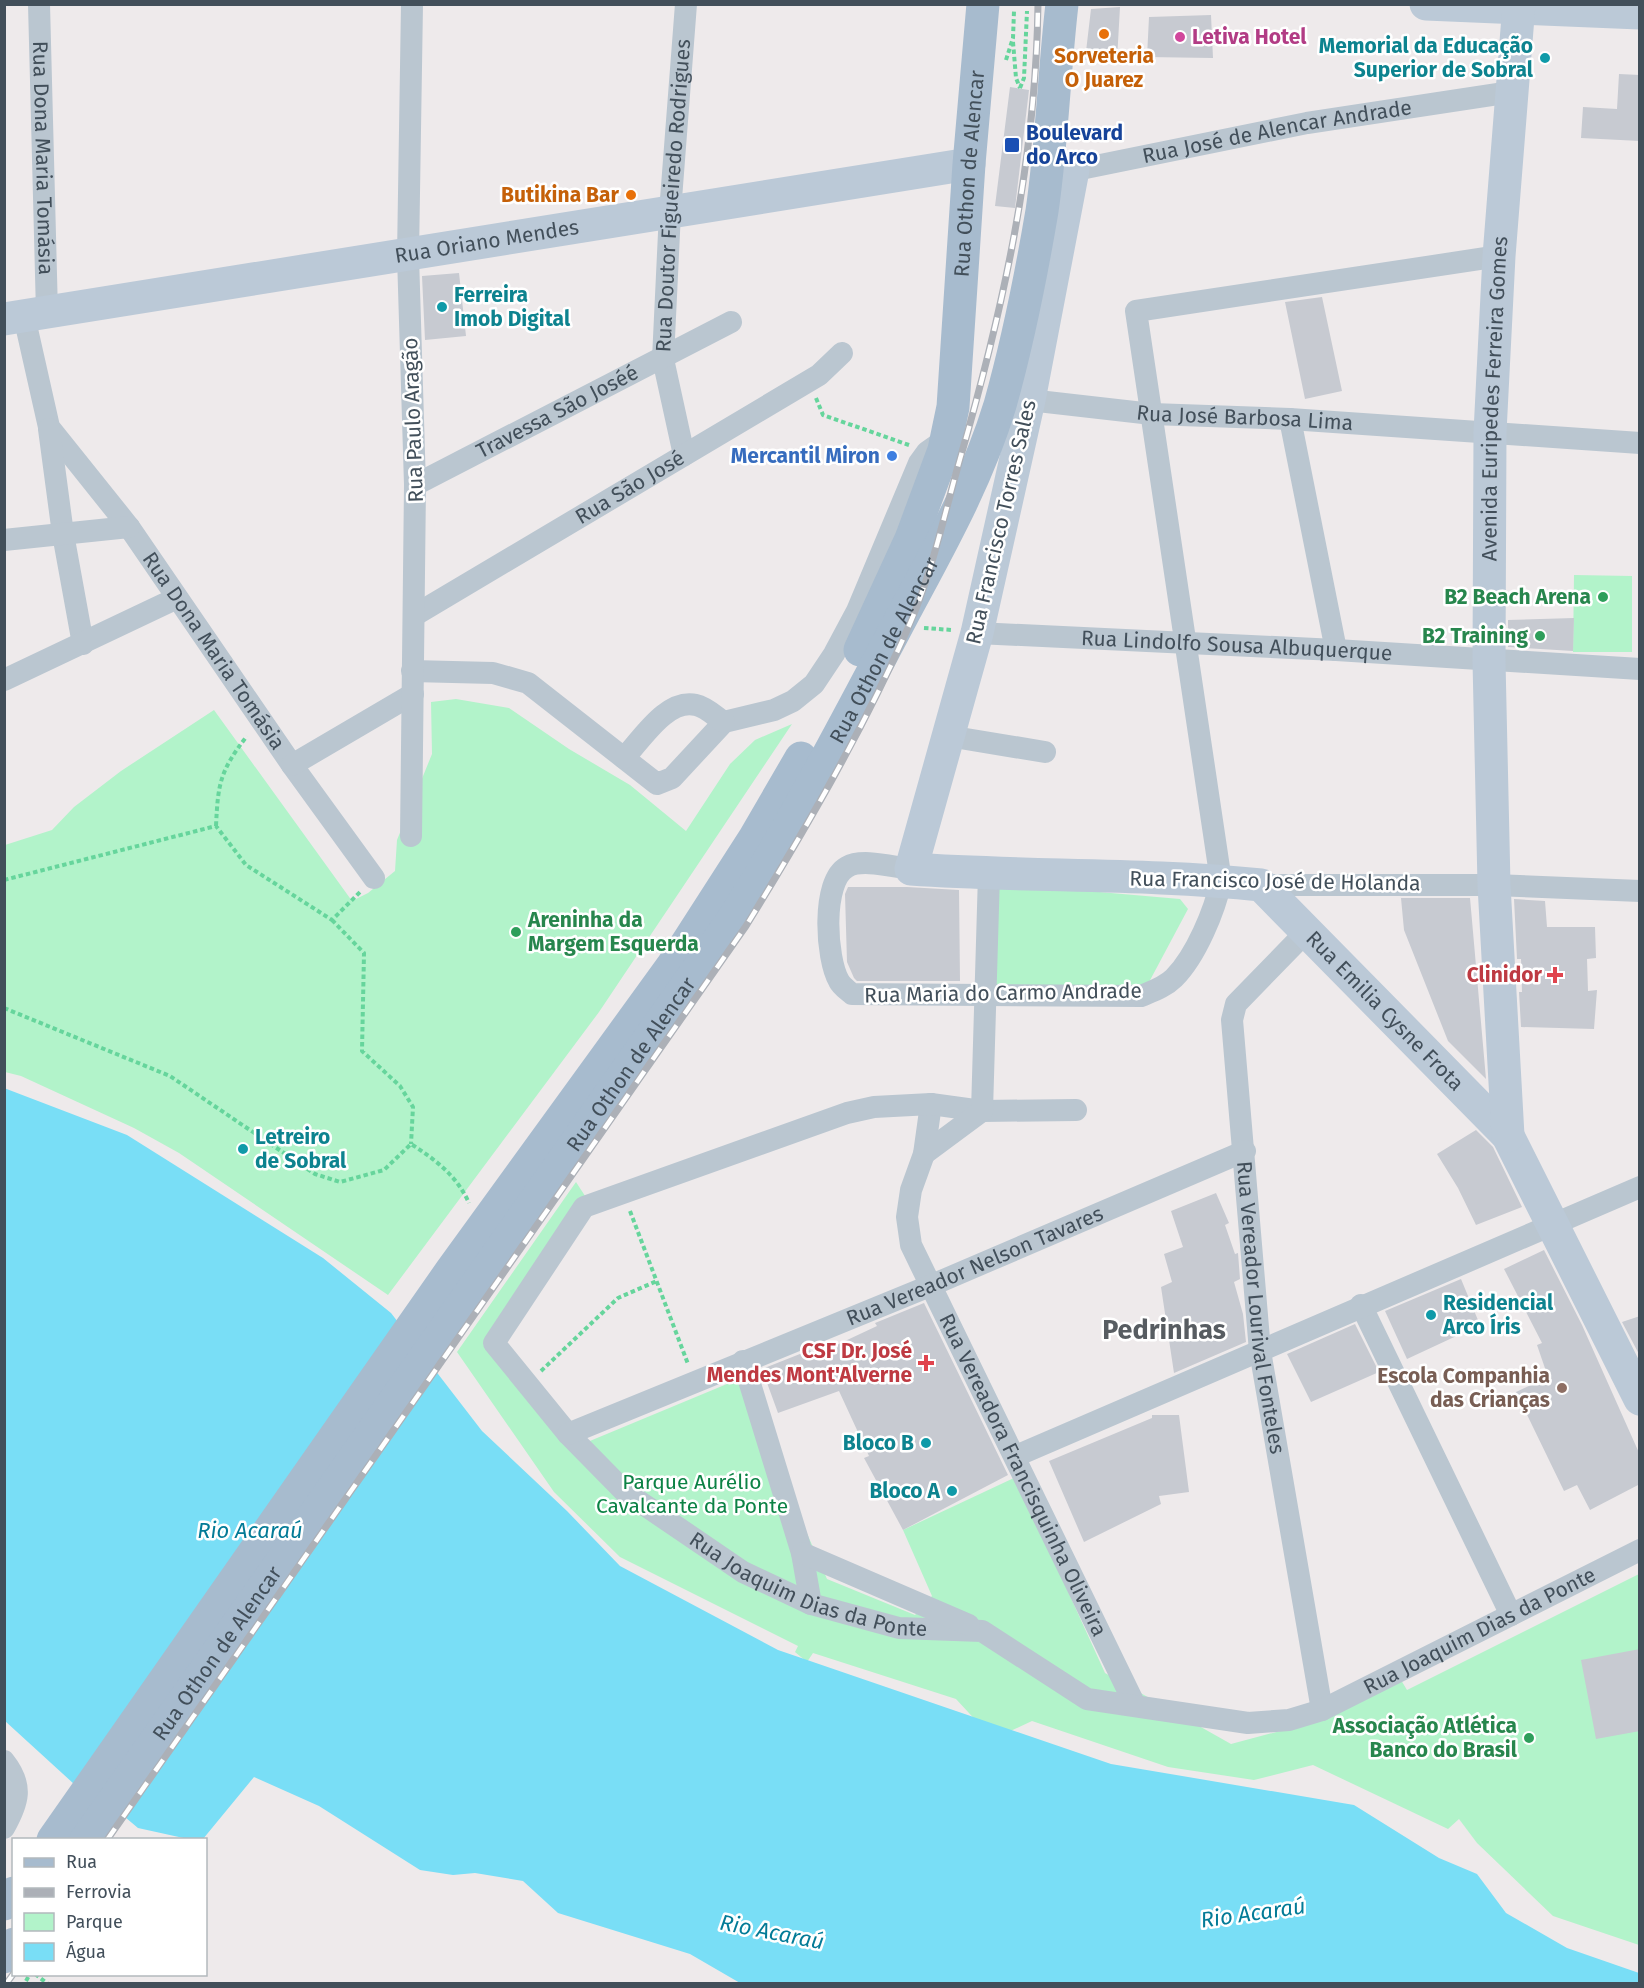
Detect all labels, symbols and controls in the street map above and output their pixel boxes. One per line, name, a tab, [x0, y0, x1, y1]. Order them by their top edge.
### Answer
place label: Letiva Hotel	[1192, 24, 1307, 50]
marker: Sorveteria O Juarez	[1097, 27, 1111, 41]
marker: Letiva Hotel	[1173, 30, 1187, 44]
place label: Memorial da Educação Superior de Sobral	[1319, 33, 1534, 83]
street label: Rua Doutor Figueiredo Rodrigues	[650, 38, 696, 353]
street label: Rua Dona Maria Tomásia	[27, 40, 59, 275]
place label: Sorveteria O Juarez	[1054, 43, 1154, 93]
marker: Memorial da Educação Superior de Sobral	[1538, 51, 1552, 65]
street label: Rua Othon de Alencar	[949, 69, 990, 278]
street label: Rua José de Alencar Andrade	[1140, 94, 1414, 169]
place label: Boulevard do Arco	[1026, 120, 1123, 170]
marker: Boulevard do Arco	[1003, 136, 1021, 154]
place label: Butikina Bar	[501, 182, 620, 208]
marker: Butikina Bar	[624, 188, 638, 202]
street label: Rua Oriano Mendes	[393, 214, 581, 269]
street label: Avenida Euripedes Ferreira Gomes	[1476, 235, 1514, 561]
place label: Ferreira Imob Digital	[454, 282, 571, 332]
marker: Ferreira Imob Digital	[435, 300, 449, 314]
street label: Rua Paulo Aragão	[397, 337, 429, 503]
street label: Travessa São Joséé	[472, 359, 643, 464]
street label: Rua Francisco Torres Sales	[960, 397, 1042, 647]
street label: Rua José Barbosa Lima	[1135, 399, 1354, 436]
place label: Mercantil Miron	[731, 443, 880, 469]
street label: Rua São José	[571, 445, 689, 530]
marker: Mercantil Miron	[885, 449, 899, 463]
street label: Rua Dona Maria Tomásia	[137, 547, 291, 755]
street label: Rua Othon de Alencar	[824, 553, 945, 748]
place label: B2 Beach Arena	[1444, 584, 1591, 610]
marker: B2 Beach Arena	[1596, 590, 1610, 604]
place label: B2 Training	[1422, 623, 1528, 649]
street label: Rua Lindolfo Sousa Albuquerque	[1080, 625, 1393, 666]
marker: B2 Training	[1533, 629, 1547, 643]
street label: Rua Francisco José de Holanda	[1129, 865, 1421, 897]
place label: Areninha da Margem Esquerda	[527, 907, 699, 957]
marker: Areninha da Margem Esquerda	[509, 925, 523, 939]
street label: Rua Emilia Cysne Frota	[1300, 925, 1469, 1096]
place label: Clinidor	[1467, 962, 1543, 988]
marker: Clinidor	[1546, 966, 1564, 984]
street label: Rua Othon de Alencar	[561, 972, 701, 1157]
street label: Rua Maria do Carmo Andrade	[864, 978, 1142, 1008]
place label: Letreiro de Sobral	[255, 1124, 347, 1174]
marker: Letreiro de Sobral	[236, 1142, 250, 1156]
street label: Rua Vereador Lourival Fonteles	[1231, 1160, 1291, 1456]
street label: Rua Vereador Nelson Tavares	[842, 1200, 1107, 1332]
place label: Residencial Arco Íris	[1442, 1290, 1554, 1340]
marker: Residencial Arco Íris	[1424, 1308, 1438, 1322]
street label: Rua Vereadora Francisquinha Oliveira	[933, 1309, 1113, 1641]
district label: Pedrinhas	[1102, 1314, 1226, 1346]
place label: CSF Dr. José Mendes Mont'Alverne	[707, 1338, 912, 1388]
marker: CSF Dr. José Mendes Mont'Alverne	[917, 1354, 935, 1372]
place label: Escola Companhia das Crianças	[1377, 1363, 1550, 1413]
marker: Escola Companhia das Crianças	[1555, 1381, 1569, 1395]
place label: Bloco B	[843, 1430, 914, 1456]
marker: Bloco B	[919, 1436, 933, 1450]
park label: Parque Aurélio Cavalcante da Ponte	[596, 1469, 788, 1519]
place label: Bloco A	[869, 1478, 941, 1504]
marker: Bloco A	[945, 1484, 959, 1498]
water label: Rio Acaraú	[197, 1517, 303, 1544]
street label: Rua Joaquim Dias da Ponte	[684, 1526, 928, 1642]
street label: Rua Othon de Alencar	[147, 1561, 287, 1746]
street label: Rua Joaquim Dias da Ponte	[1359, 1561, 1600, 1700]
place label: Associação Atlética Banco do Brasil	[1332, 1713, 1518, 1763]
marker: Associação Atlética Banco do Brasil	[1522, 1731, 1536, 1745]
legend	[12, 1838, 207, 1976]
text: Rua	[66, 1851, 97, 1873]
text: Ferrovia	[66, 1881, 132, 1903]
water label: Rio Acaraú	[1199, 1892, 1307, 1934]
water label: Rio Acaraú	[718, 1909, 826, 1955]
text: Parque	[66, 1911, 123, 1933]
text: Água	[66, 1940, 106, 1963]

